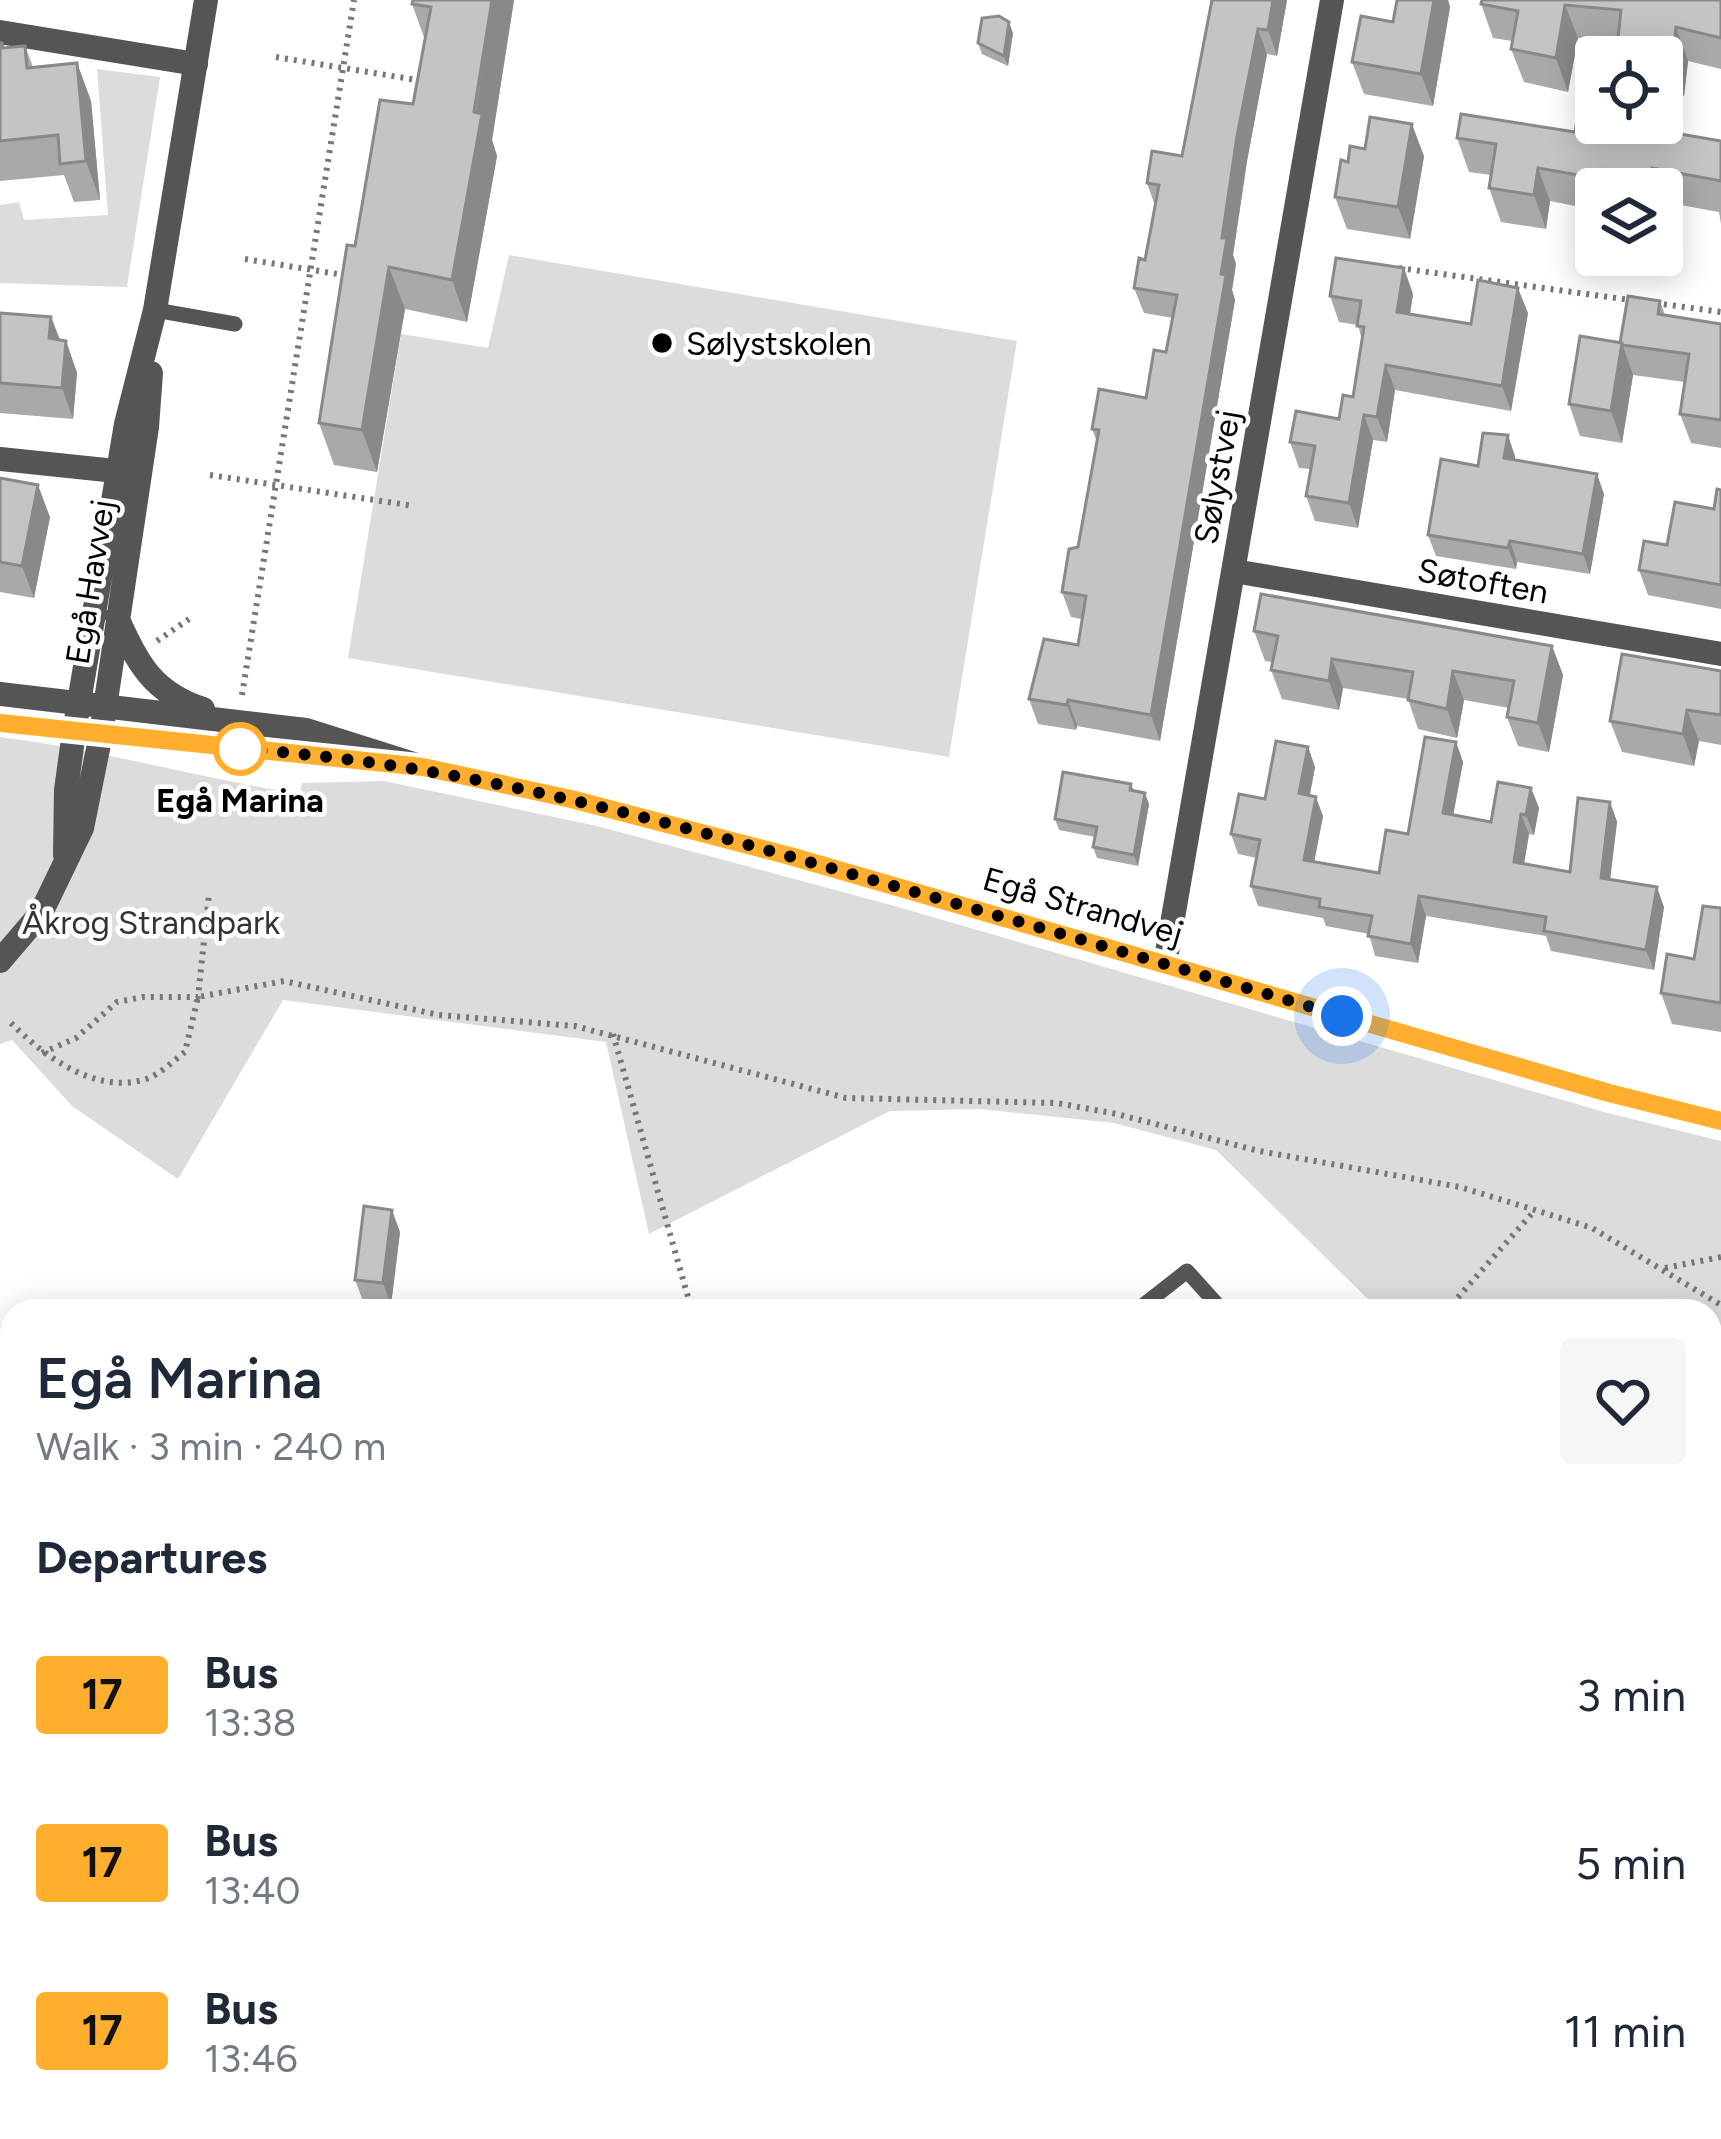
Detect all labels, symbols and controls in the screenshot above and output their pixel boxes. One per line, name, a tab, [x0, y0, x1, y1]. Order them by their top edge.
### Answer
map controls	[1575, 36, 1683, 276]
button: locate	[1575, 36, 1683, 144]
button: layers	[1575, 168, 1683, 276]
place label: Sølystskolen	[686, 324, 872, 363]
marker: Sølystskolen	[649, 330, 675, 356]
street label: Sølystvej	[1186, 407, 1248, 547]
street label: Egå Havvej	[58, 497, 122, 667]
street label: Søtoften	[1415, 550, 1551, 612]
marker: Egå Marina	[215, 724, 265, 774]
place label: Egå Marina	[156, 781, 324, 820]
street label: Egå Strandvej	[979, 859, 1187, 953]
park label: Åkrog Strandpark	[22, 903, 280, 942]
your location	[1312, 986, 1372, 1046]
button: heart	[1560, 1338, 1686, 1464]
text: Egå Marina	[36, 1344, 322, 1412]
text: Walk · 3 min · 240 m	[36, 1423, 386, 1470]
text: Departures	[36, 1530, 267, 1584]
text: Bus	[204, 1645, 278, 1699]
text: 3 min	[1577, 1668, 1686, 1722]
text: 17	[81, 1669, 123, 1720]
text: 13:38	[204, 1699, 296, 1746]
text: Bus	[204, 1813, 278, 1867]
text: 5 min	[1575, 1836, 1686, 1890]
text: 17	[81, 1837, 123, 1888]
text: 13:40	[204, 1867, 300, 1914]
text: Bus	[204, 1981, 278, 2035]
text: 11 min	[1564, 2004, 1686, 2058]
text: 17	[81, 2005, 123, 2056]
text: 13:46	[204, 2035, 297, 2082]

